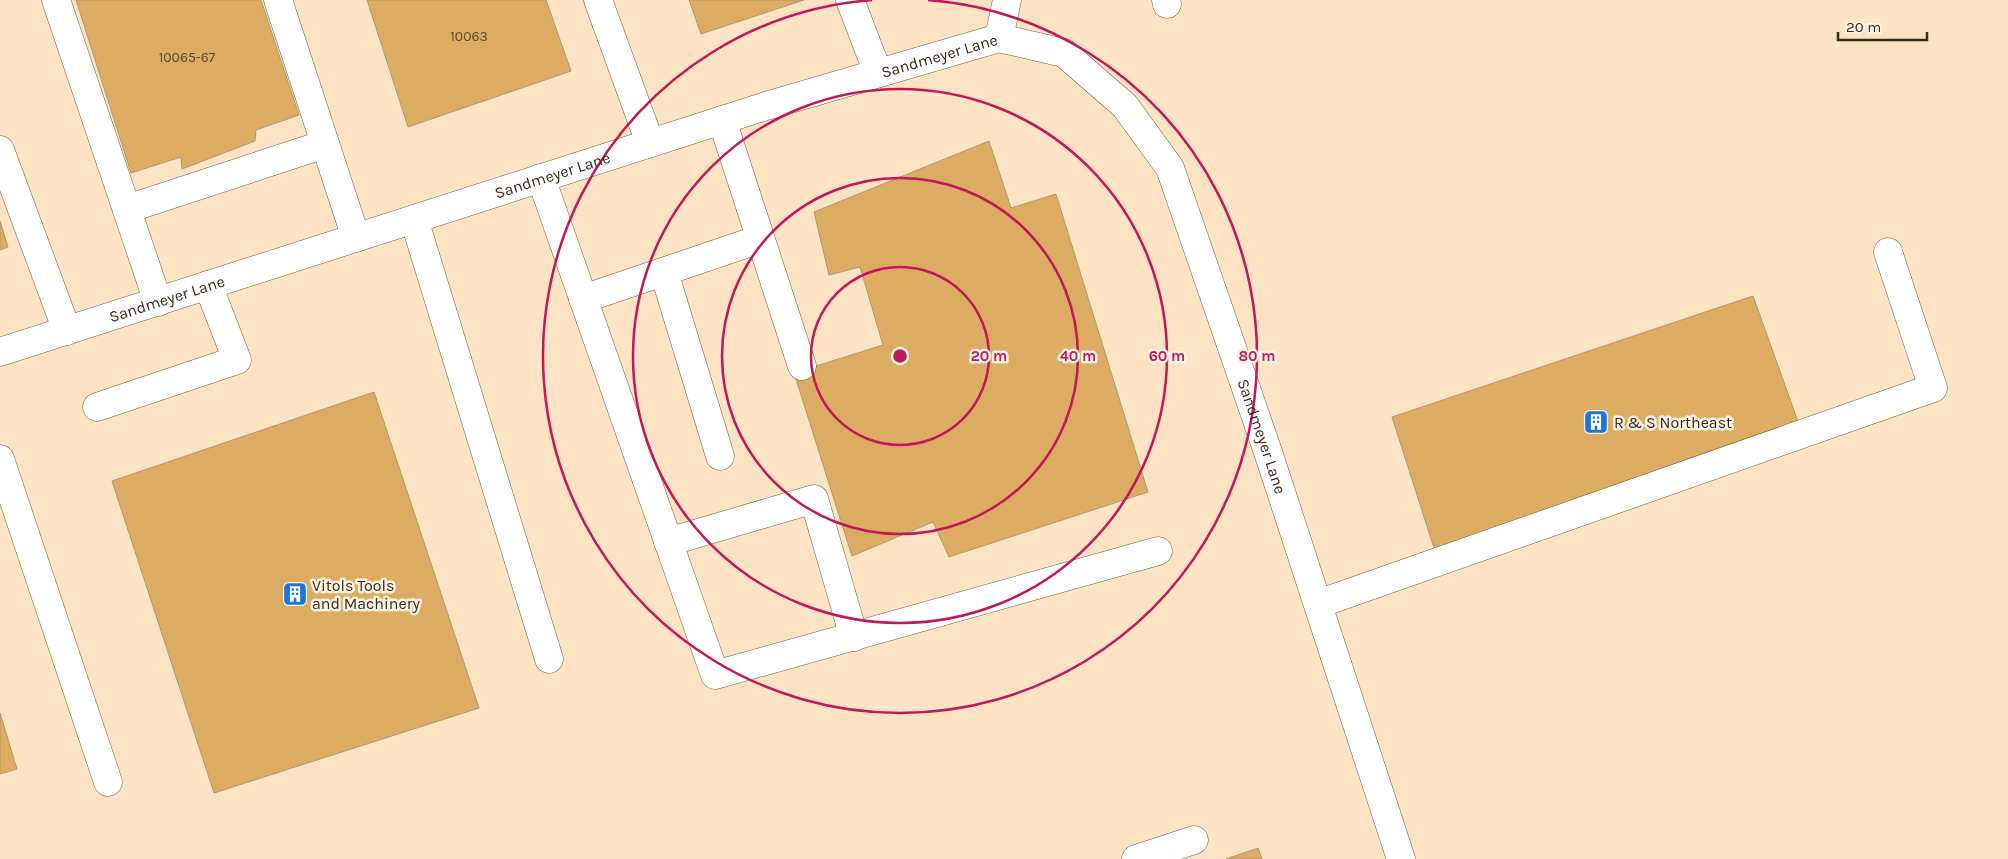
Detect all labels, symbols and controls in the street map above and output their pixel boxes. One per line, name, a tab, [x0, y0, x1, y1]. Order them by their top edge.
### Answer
scale bar	[1838, 10, 1927, 42]
text: 20 m	[1846, 18, 1881, 36]
house number: 10063	[450, 28, 488, 45]
street label: Sandmeyer Lane	[879, 29, 1000, 81]
house number: 10065-67	[159, 49, 216, 66]
street label: Sandmeyer Lane	[492, 147, 612, 202]
street label: Sandmeyer Lane	[106, 271, 227, 326]
centre of rings	[891, 347, 909, 365]
text: 20 m	[971, 347, 1007, 365]
text: 40 m	[1060, 347, 1096, 365]
text: 60 m	[1149, 347, 1185, 365]
text: 80 m	[1238, 347, 1276, 365]
street label: Sandmeyer Lane	[1234, 376, 1290, 496]
building icon: R & S Northeast	[1583, 409, 1609, 435]
place label: R & S Northeast	[1614, 413, 1732, 432]
place label: Vitols Tools and Machinery	[312, 576, 420, 613]
building icon: Vitols Tools and Machinery	[282, 581, 308, 607]

